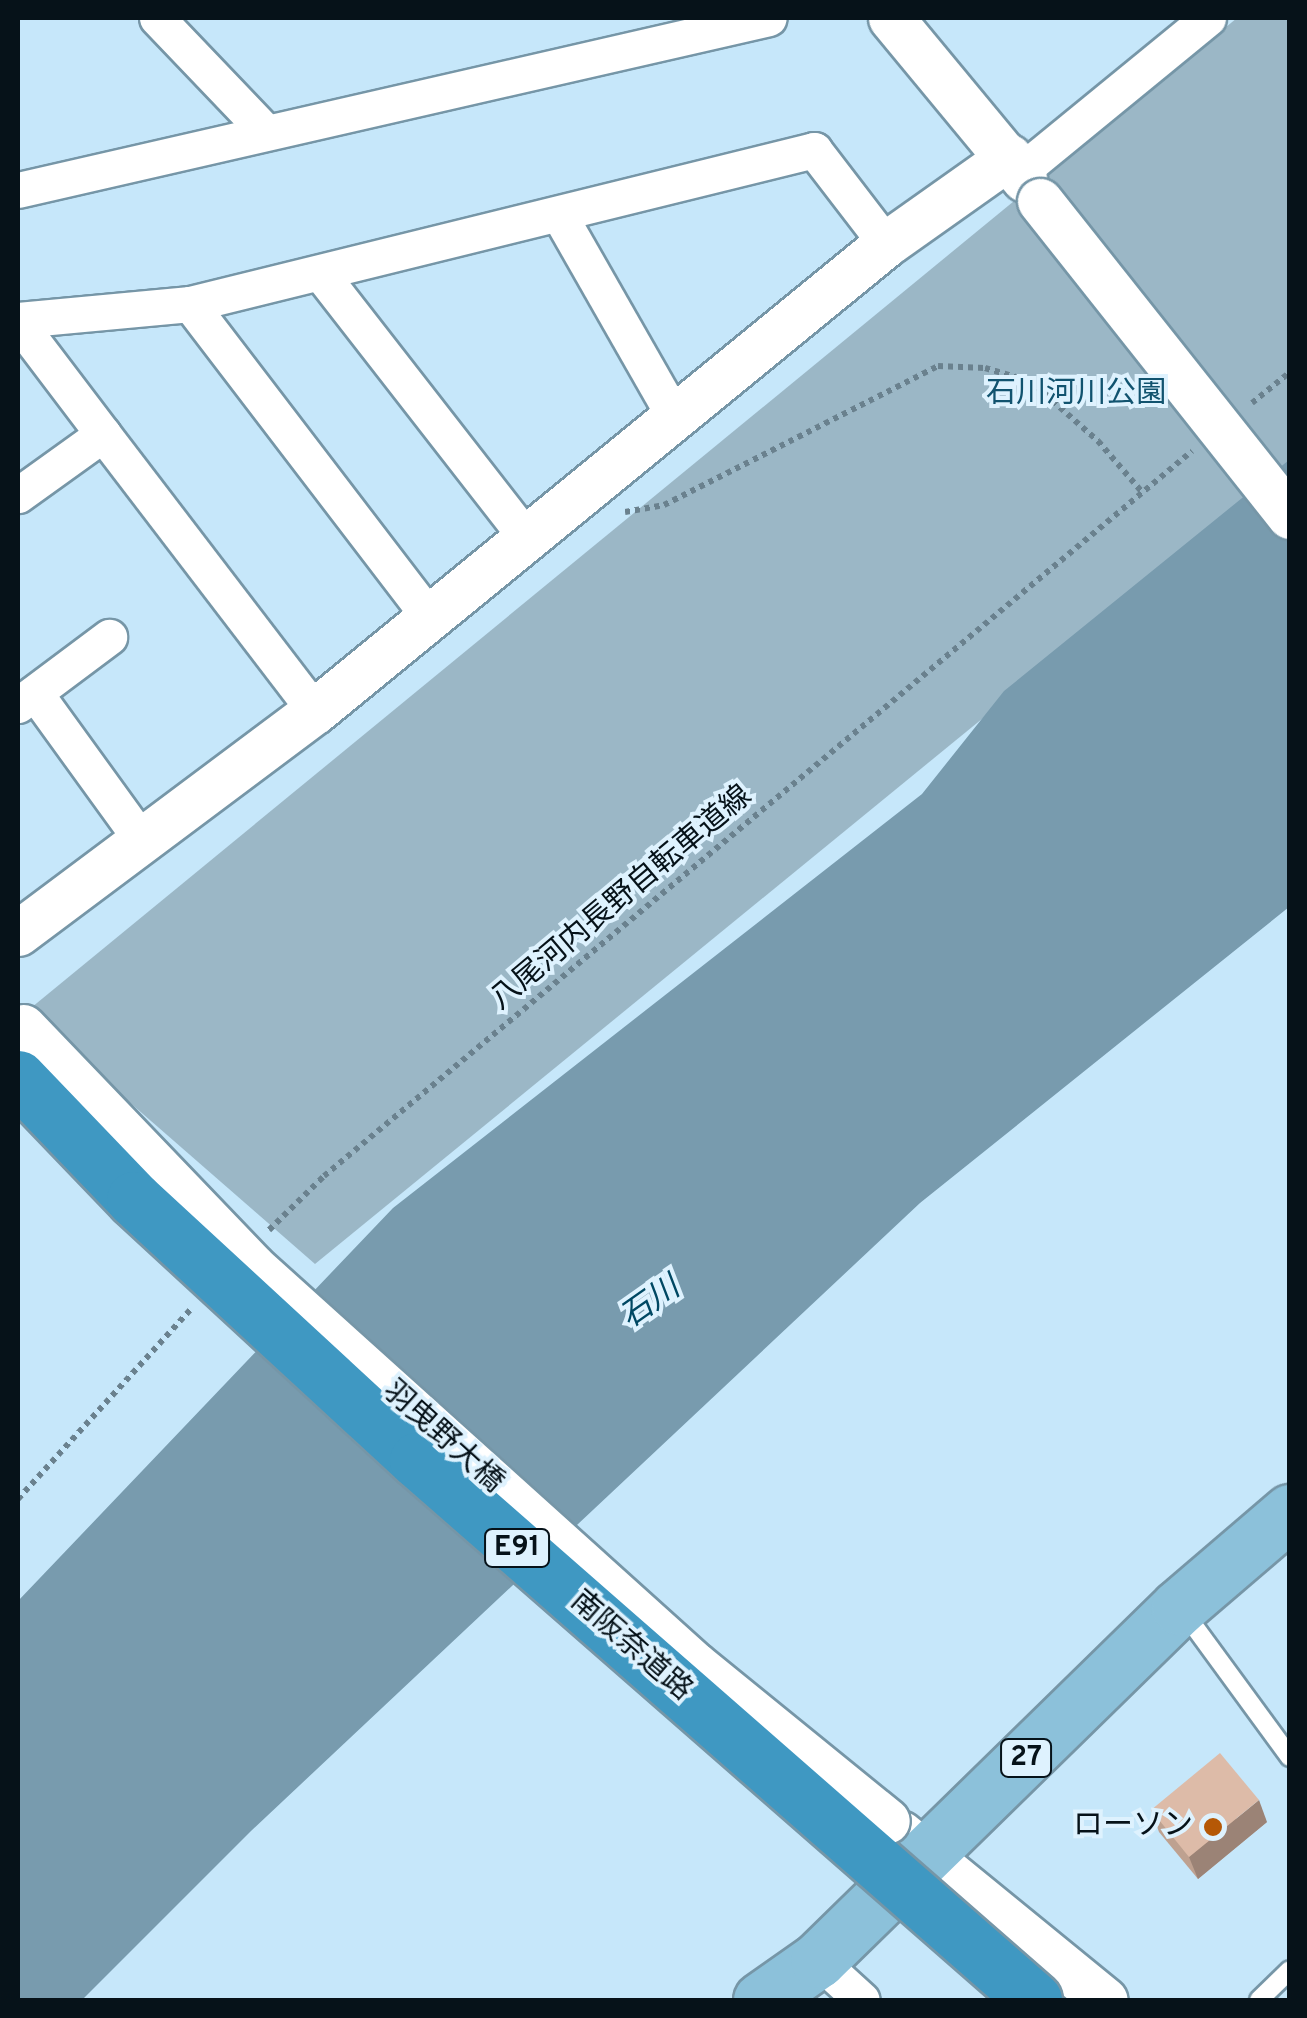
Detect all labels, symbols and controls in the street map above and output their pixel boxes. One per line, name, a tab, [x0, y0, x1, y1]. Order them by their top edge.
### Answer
park label: 石川河川公園	[986, 377, 1166, 413]
street label: 八尾河内長野自転車道線	[484, 779, 760, 1019]
water label: 石川	[614, 1270, 688, 1338]
street label: 羽曳野大橋	[374, 1374, 510, 1502]
road number: E91	[482, 1525, 552, 1571]
street label: 南阪奈道路	[562, 1584, 698, 1710]
road number: 27	[998, 1735, 1054, 1781]
place label: ローソン	[1073, 1809, 1193, 1845]
marker: ローソン	[1202, 1816, 1224, 1838]

